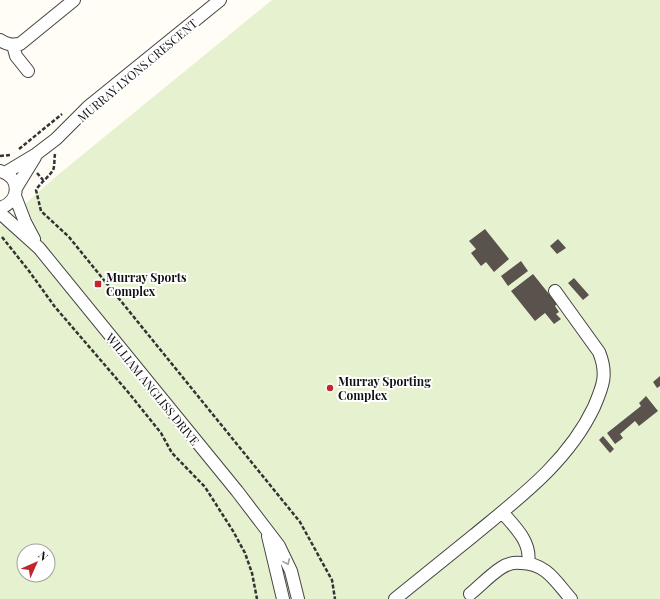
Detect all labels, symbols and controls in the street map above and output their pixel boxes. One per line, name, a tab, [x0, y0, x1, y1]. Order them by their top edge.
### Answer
street label: MURRAY LYONS CRESCENT	[74, 15, 201, 125]
place label: Murray Sports Complex	[106, 269, 187, 299]
marker: Murray Sports Complex	[93, 279, 103, 289]
street label: WILLIAM ANGLISS DRIVE	[102, 329, 203, 448]
place label: Murray Sporting Complex	[338, 373, 431, 403]
marker: Murray Sporting Complex	[325, 383, 335, 393]
north arrow	[16, 543, 56, 583]
text: N	[35, 547, 52, 564]
one-way arrow	[282, 557, 290, 565]

